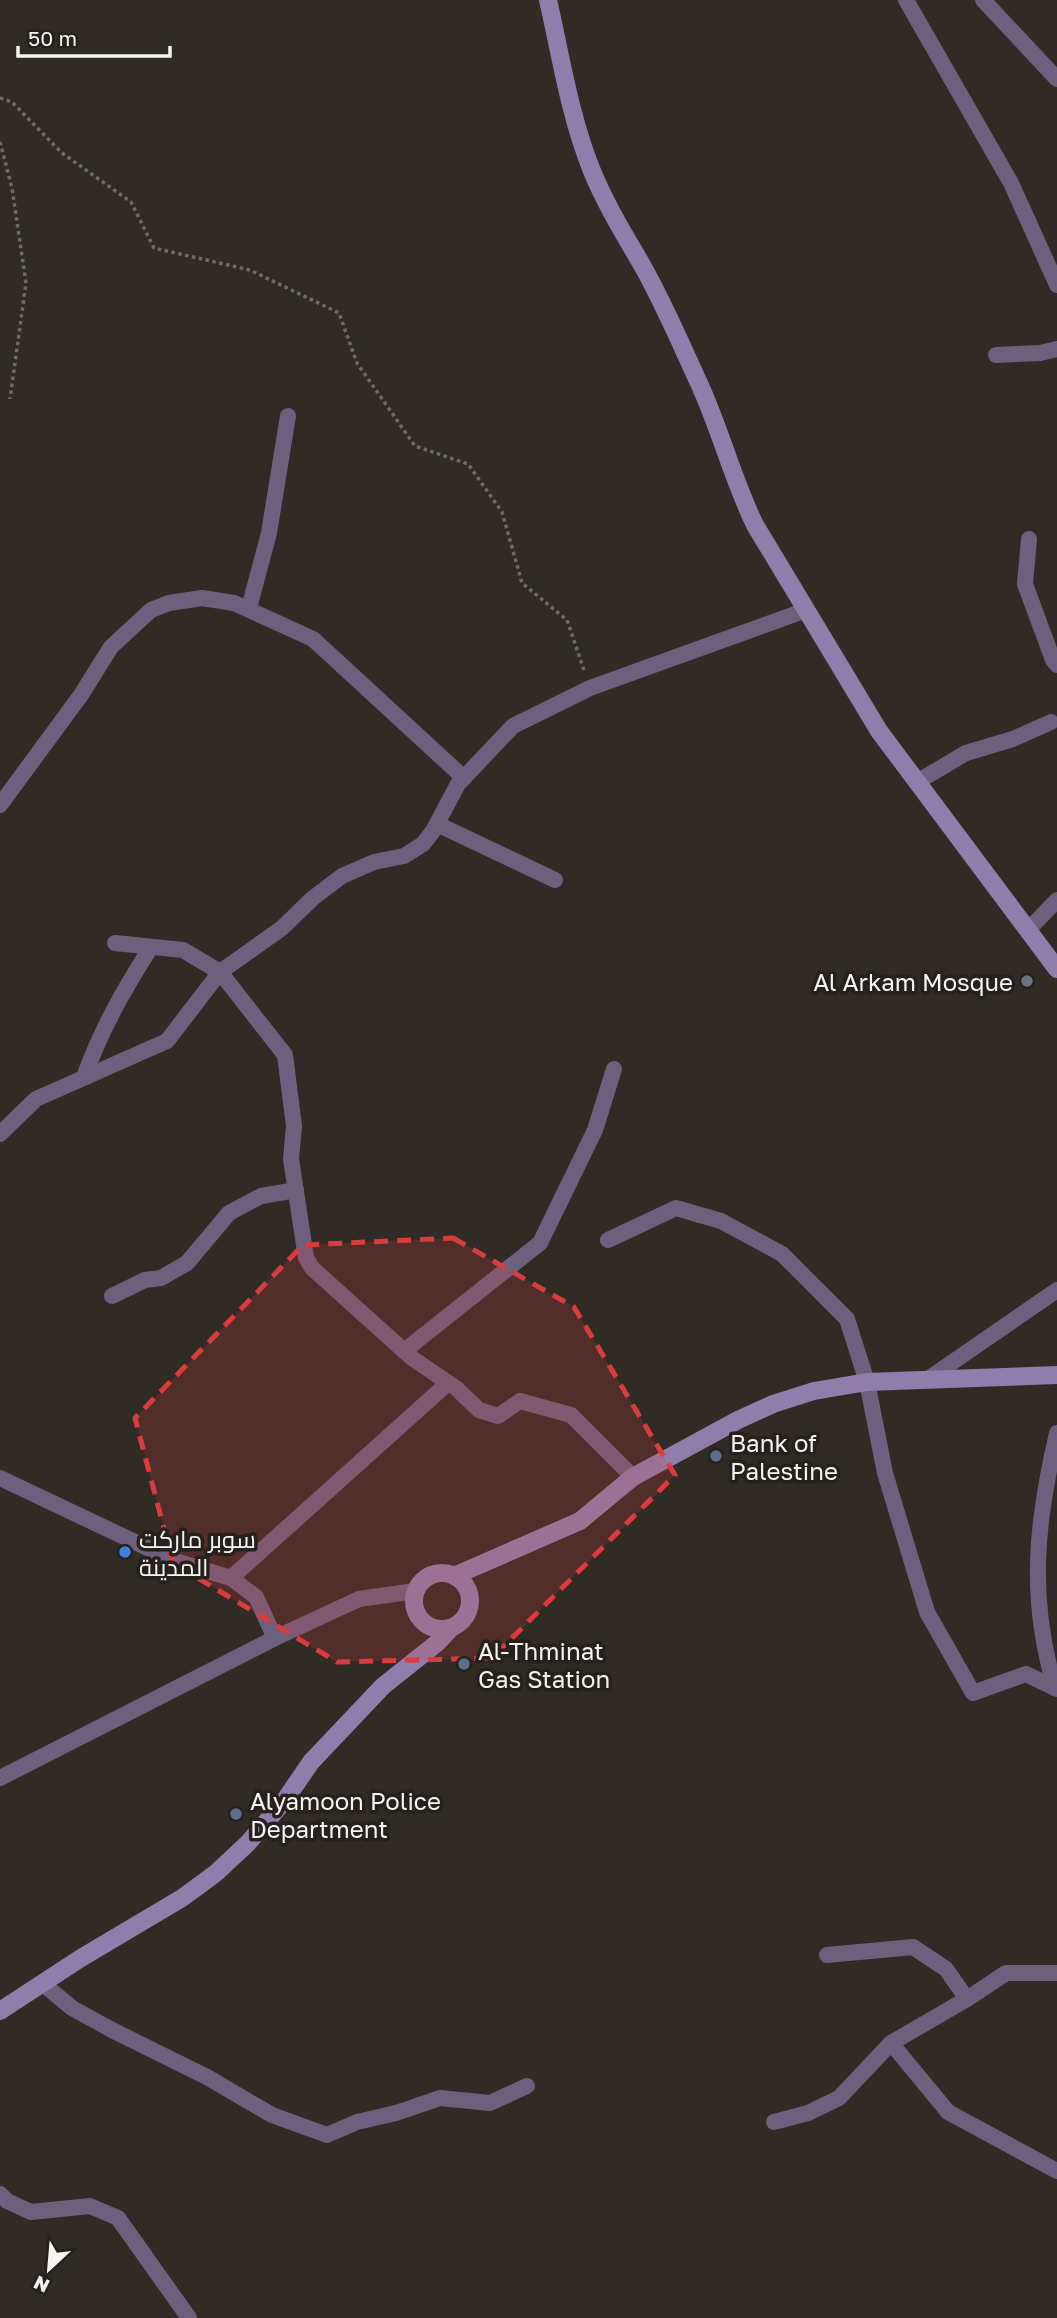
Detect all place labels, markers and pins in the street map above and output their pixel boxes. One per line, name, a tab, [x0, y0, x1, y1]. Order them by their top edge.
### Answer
place label: Al Arkam Mosque	[813, 967, 1013, 996]
marker: Al Arkam Mosque	[1019, 973, 1035, 989]
place label: Bank of Palestine	[730, 1428, 838, 1485]
marker: Bank of Palestine	[708, 1448, 724, 1464]
place label: سوبر ماركت المدينة	[139, 1524, 256, 1581]
marker: سوبر ماركت المدينة	[117, 1544, 133, 1560]
place label: Al-Thminat Gas Station	[478, 1636, 610, 1693]
marker: Al-Thminat Gas Station	[456, 1656, 472, 1672]
place label: Alyamoon Police Department	[250, 1786, 441, 1843]
marker: Alyamoon Police Department	[228, 1806, 244, 1822]

